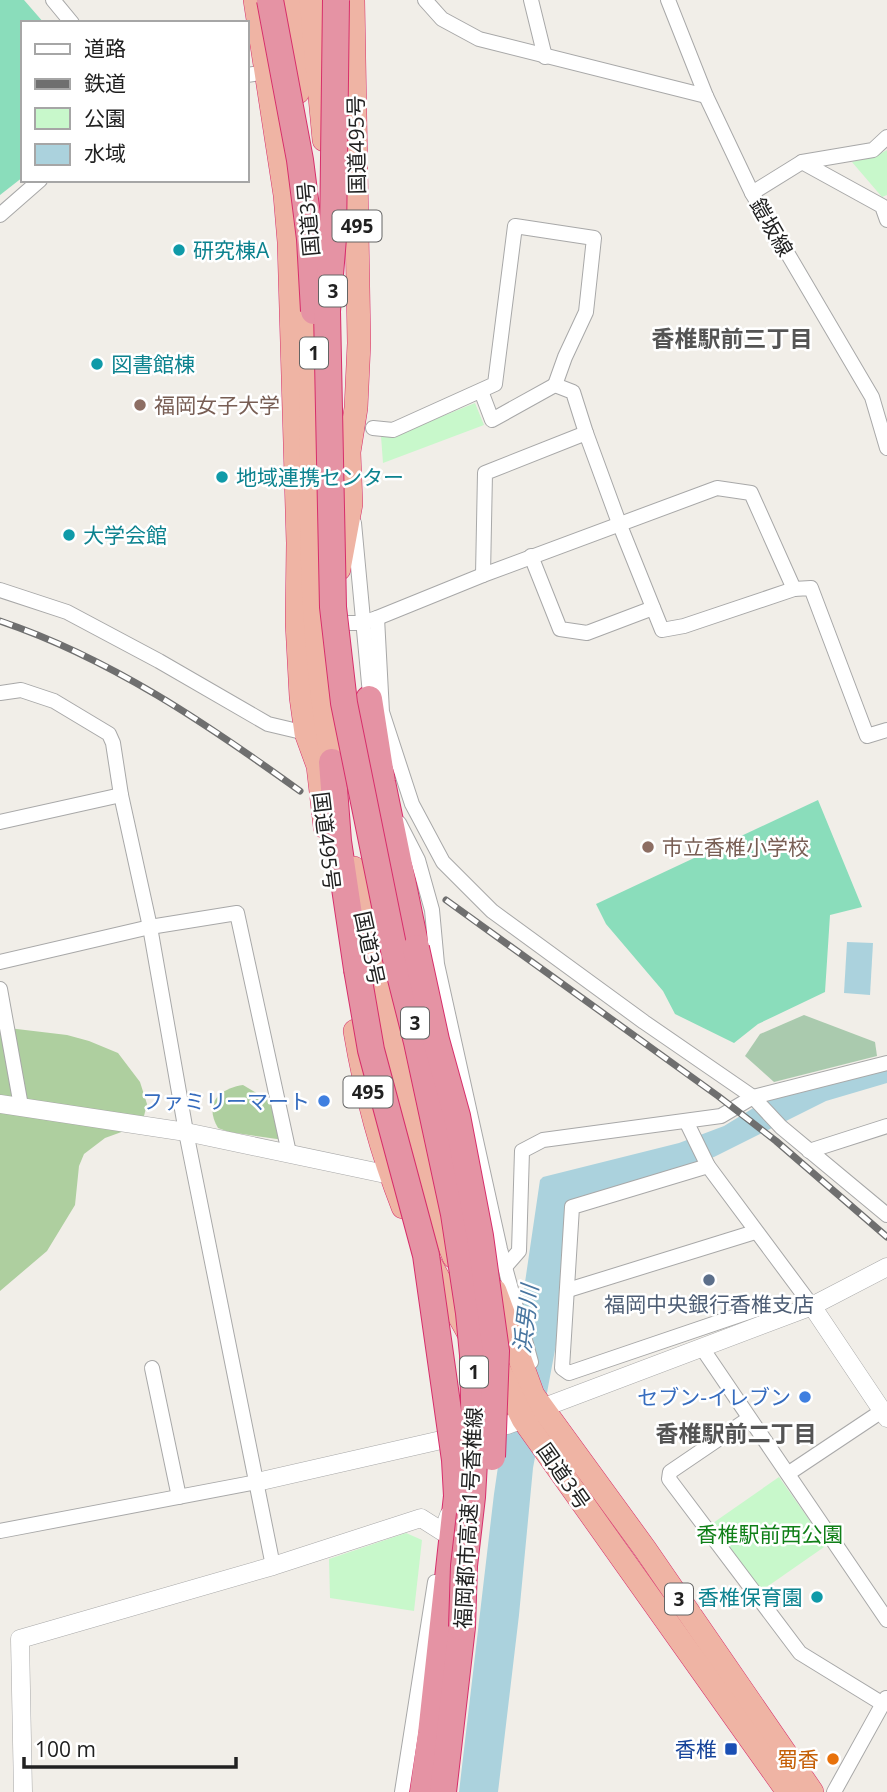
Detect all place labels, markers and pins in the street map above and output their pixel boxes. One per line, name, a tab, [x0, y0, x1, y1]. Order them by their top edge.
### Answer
place label: 研究棟A	[193, 236, 270, 264]
marker: 研究棟A	[171, 242, 187, 258]
place label: 図書館棟	[111, 350, 195, 378]
marker: 図書館棟	[89, 356, 105, 372]
place label: 福岡女子大学	[154, 391, 280, 419]
marker: 福岡女子大学	[132, 397, 148, 413]
place label: 地域連携センター	[236, 463, 404, 491]
marker: 地域連携センター	[214, 469, 230, 485]
place label: 大学会館	[83, 521, 167, 549]
marker: 大学会館	[61, 527, 77, 543]
place label: 市立香椎小学校	[662, 833, 809, 861]
marker: 市立香椎小学校	[640, 839, 656, 855]
place label: ファミリーマート	[142, 1087, 310, 1115]
marker: ファミリーマート	[316, 1093, 332, 1109]
marker: 福岡中央銀行香椎支店	[701, 1272, 717, 1288]
place label: 福岡中央銀行香椎支店	[604, 1290, 814, 1318]
place label: セブン-イレブン	[637, 1383, 791, 1411]
marker: セブン-イレブン	[797, 1389, 813, 1405]
place label: 香椎保育園	[698, 1583, 803, 1611]
marker: 香椎保育園	[809, 1589, 825, 1605]
place label: 香椎	[675, 1735, 717, 1763]
marker: 香椎	[723, 1741, 739, 1757]
place label: 蜀香	[777, 1745, 819, 1773]
marker: 蜀香	[825, 1751, 841, 1767]

